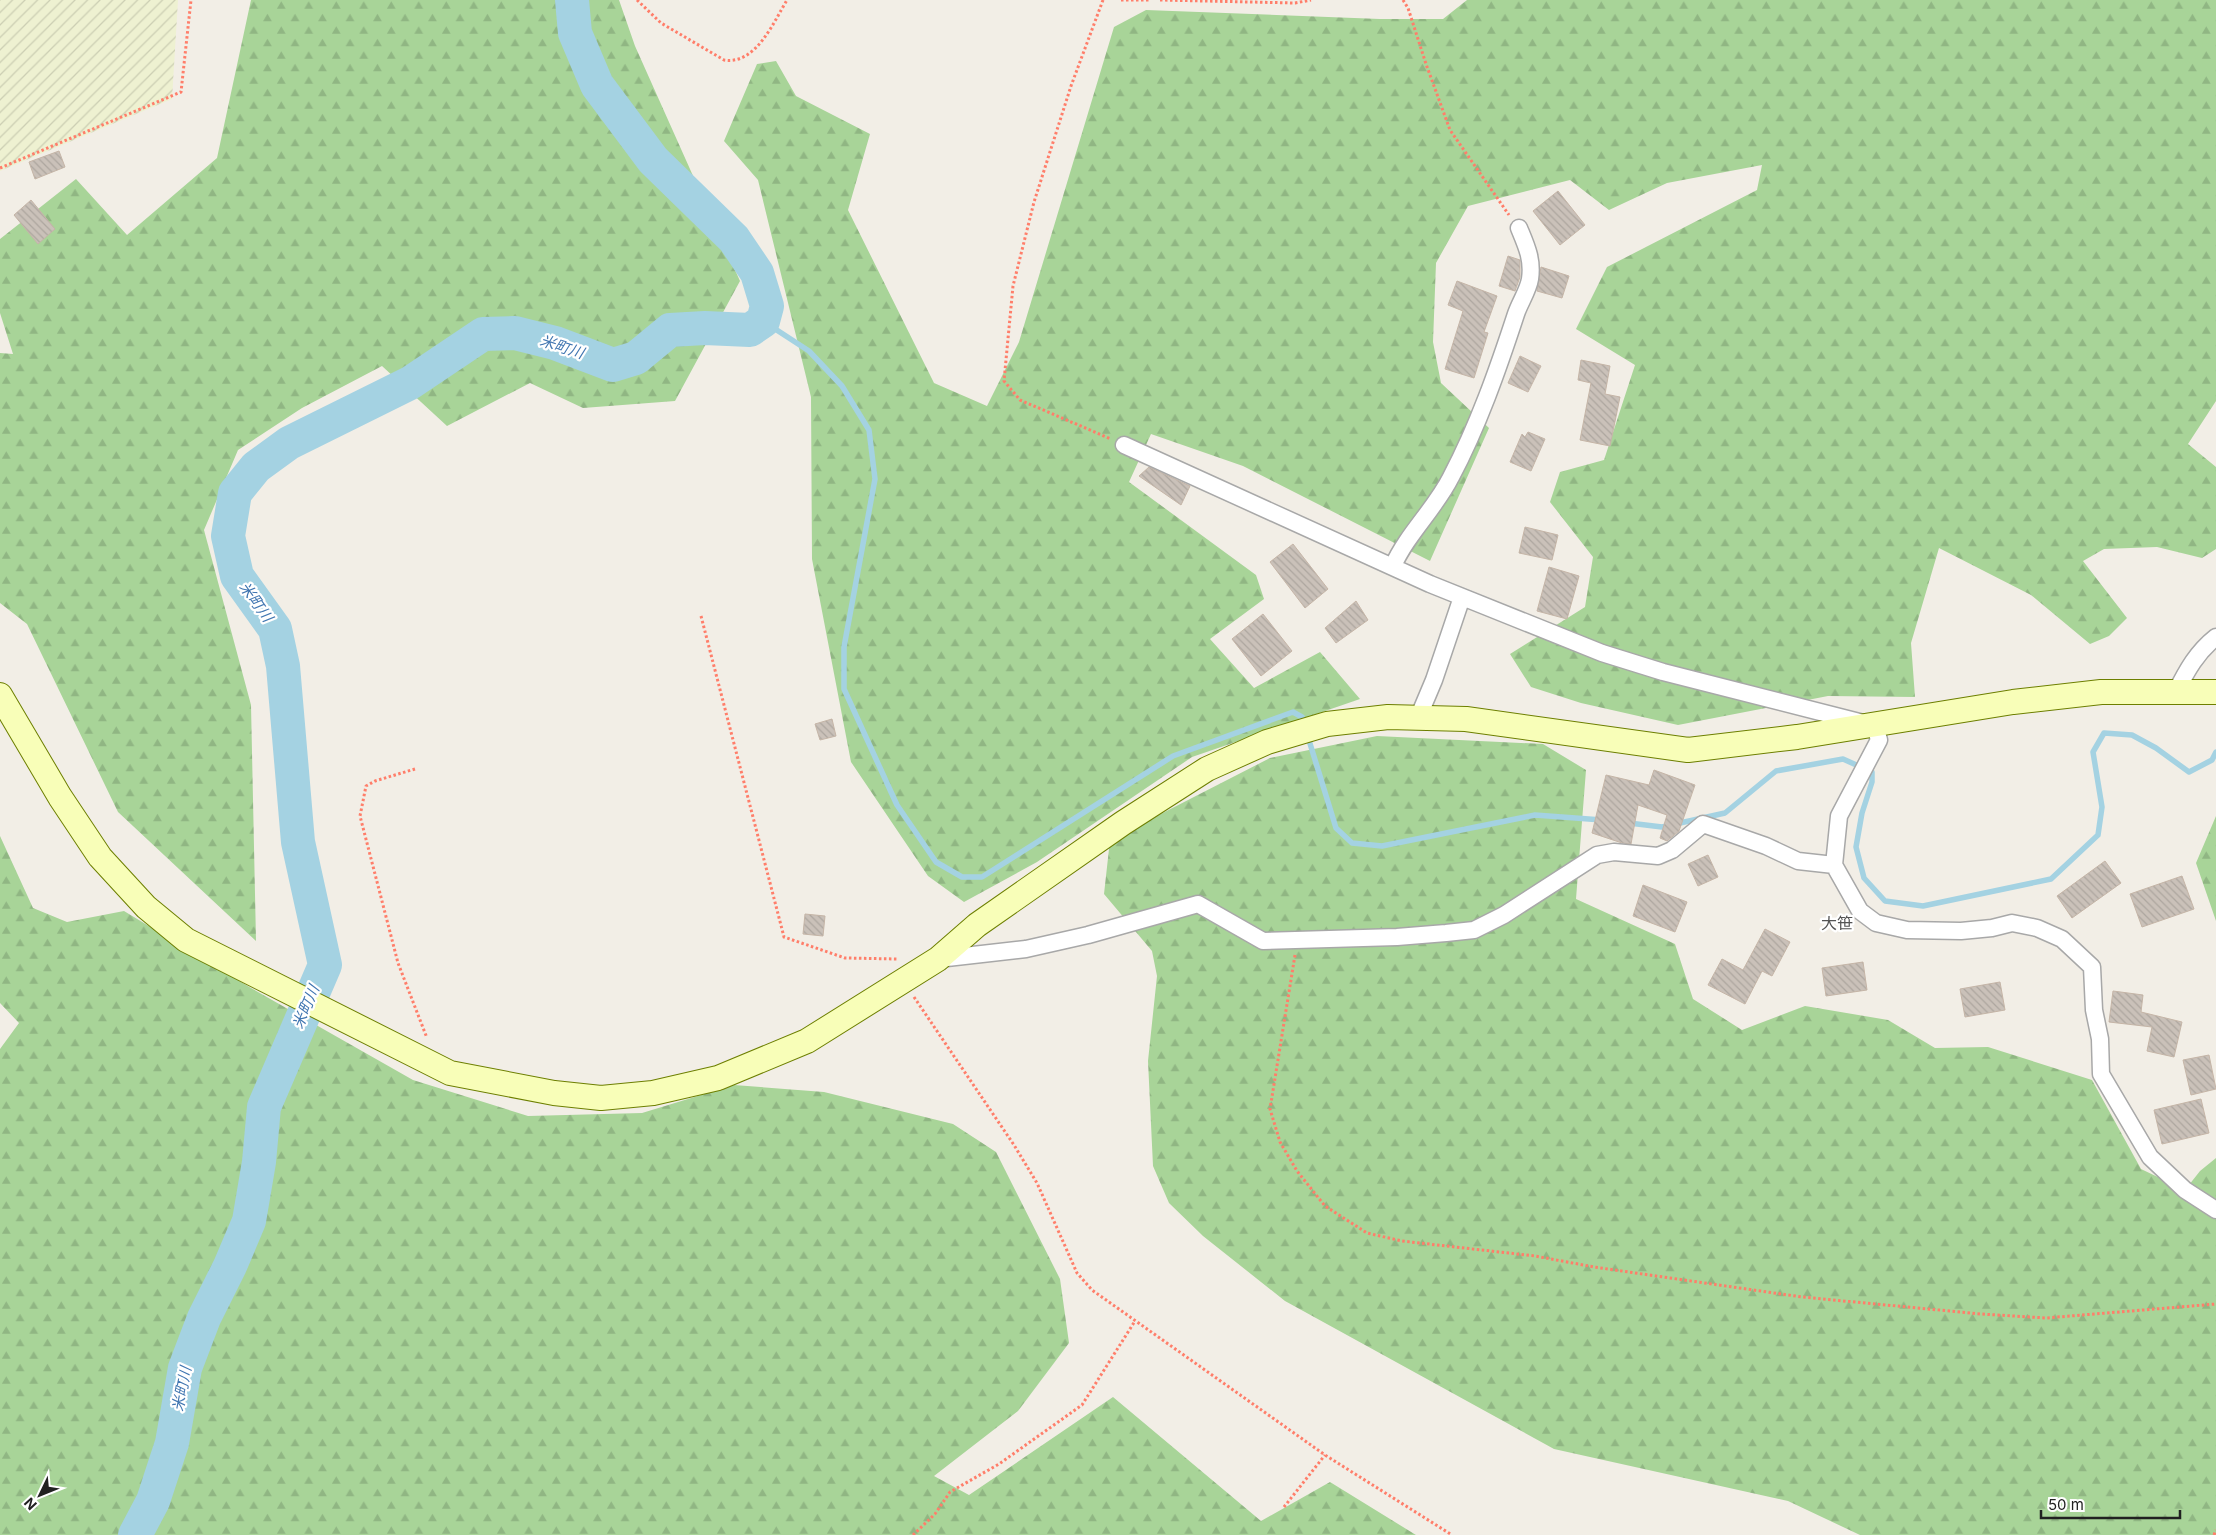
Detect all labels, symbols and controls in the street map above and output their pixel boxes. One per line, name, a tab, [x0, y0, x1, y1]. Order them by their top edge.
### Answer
water label: 米町川	[538, 331, 588, 363]
water label: 米町川	[235, 578, 278, 627]
district label: 大笹	[1821, 913, 1853, 933]
water label: 米町川	[288, 981, 324, 1031]
water label: 米町川	[168, 1363, 196, 1413]
north arrow	[15, 1470, 65, 1520]
scale bar	[2041, 1488, 2180, 1520]
text: N	[20, 1495, 40, 1514]
text: 50 m	[2048, 1495, 2084, 1514]

